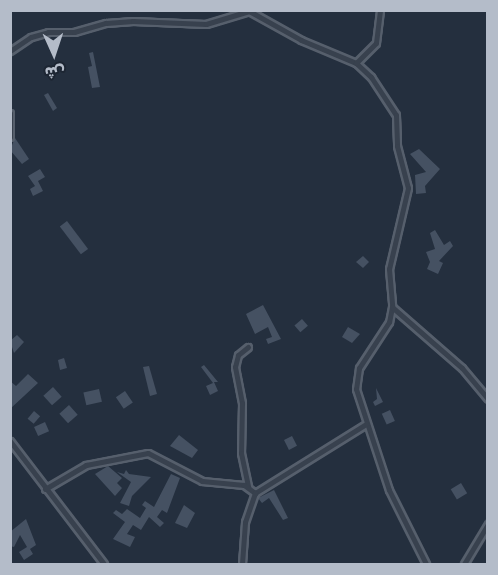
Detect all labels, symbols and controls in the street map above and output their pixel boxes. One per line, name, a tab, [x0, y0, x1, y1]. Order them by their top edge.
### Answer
north arrow	[24, 24, 84, 84]
text: ش	[44, 62, 66, 82]

